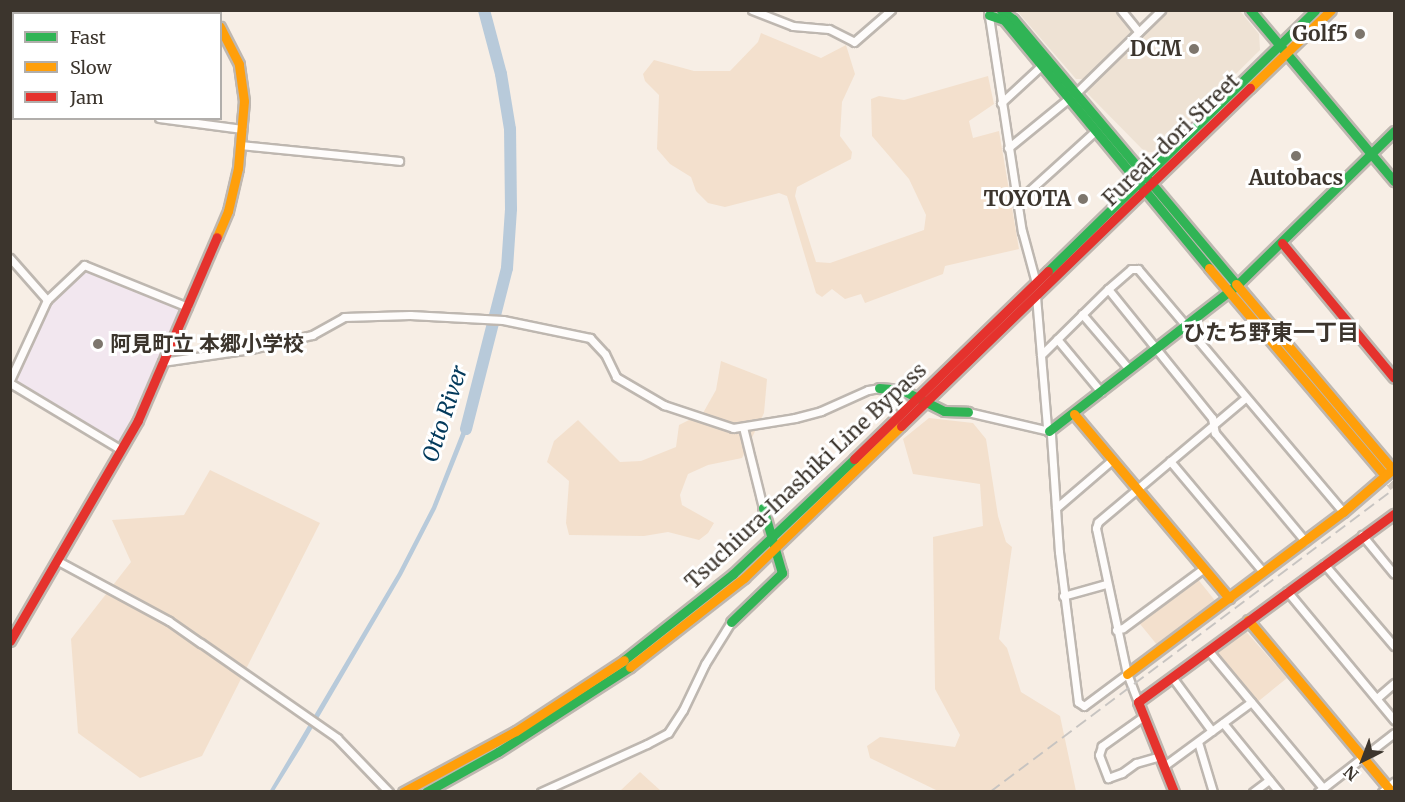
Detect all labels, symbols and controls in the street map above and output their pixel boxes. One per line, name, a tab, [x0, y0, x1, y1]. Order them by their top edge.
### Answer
legend	[12, 12, 222, 120]
place label: Golf5	[1292, 21, 1348, 47]
text: Fast	[70, 26, 106, 49]
marker: Golf5	[1353, 27, 1367, 41]
place label: DCM	[1130, 36, 1182, 62]
marker: DCM	[1187, 42, 1201, 56]
text: Slow	[70, 56, 112, 79]
street label: Fureai-dori Street	[1098, 68, 1244, 212]
text: Jam	[70, 86, 104, 109]
marker: Autobacs	[1289, 149, 1303, 163]
place label: Autobacs	[1249, 165, 1343, 191]
place label: TOYOTA	[984, 186, 1071, 212]
marker: TOYOTA	[1076, 192, 1090, 206]
district label: ひたち野東一丁目	[1183, 320, 1359, 346]
place label: 阿見町立 本郷小学校	[110, 331, 304, 357]
marker: 阿見町立 本郷小学校	[91, 337, 105, 351]
street label: Tsuchiura-Inashiki Line Bypass	[680, 358, 932, 594]
water label: Otto River	[417, 362, 473, 466]
north arrow	[1333, 730, 1393, 790]
text: N	[1340, 762, 1362, 785]

